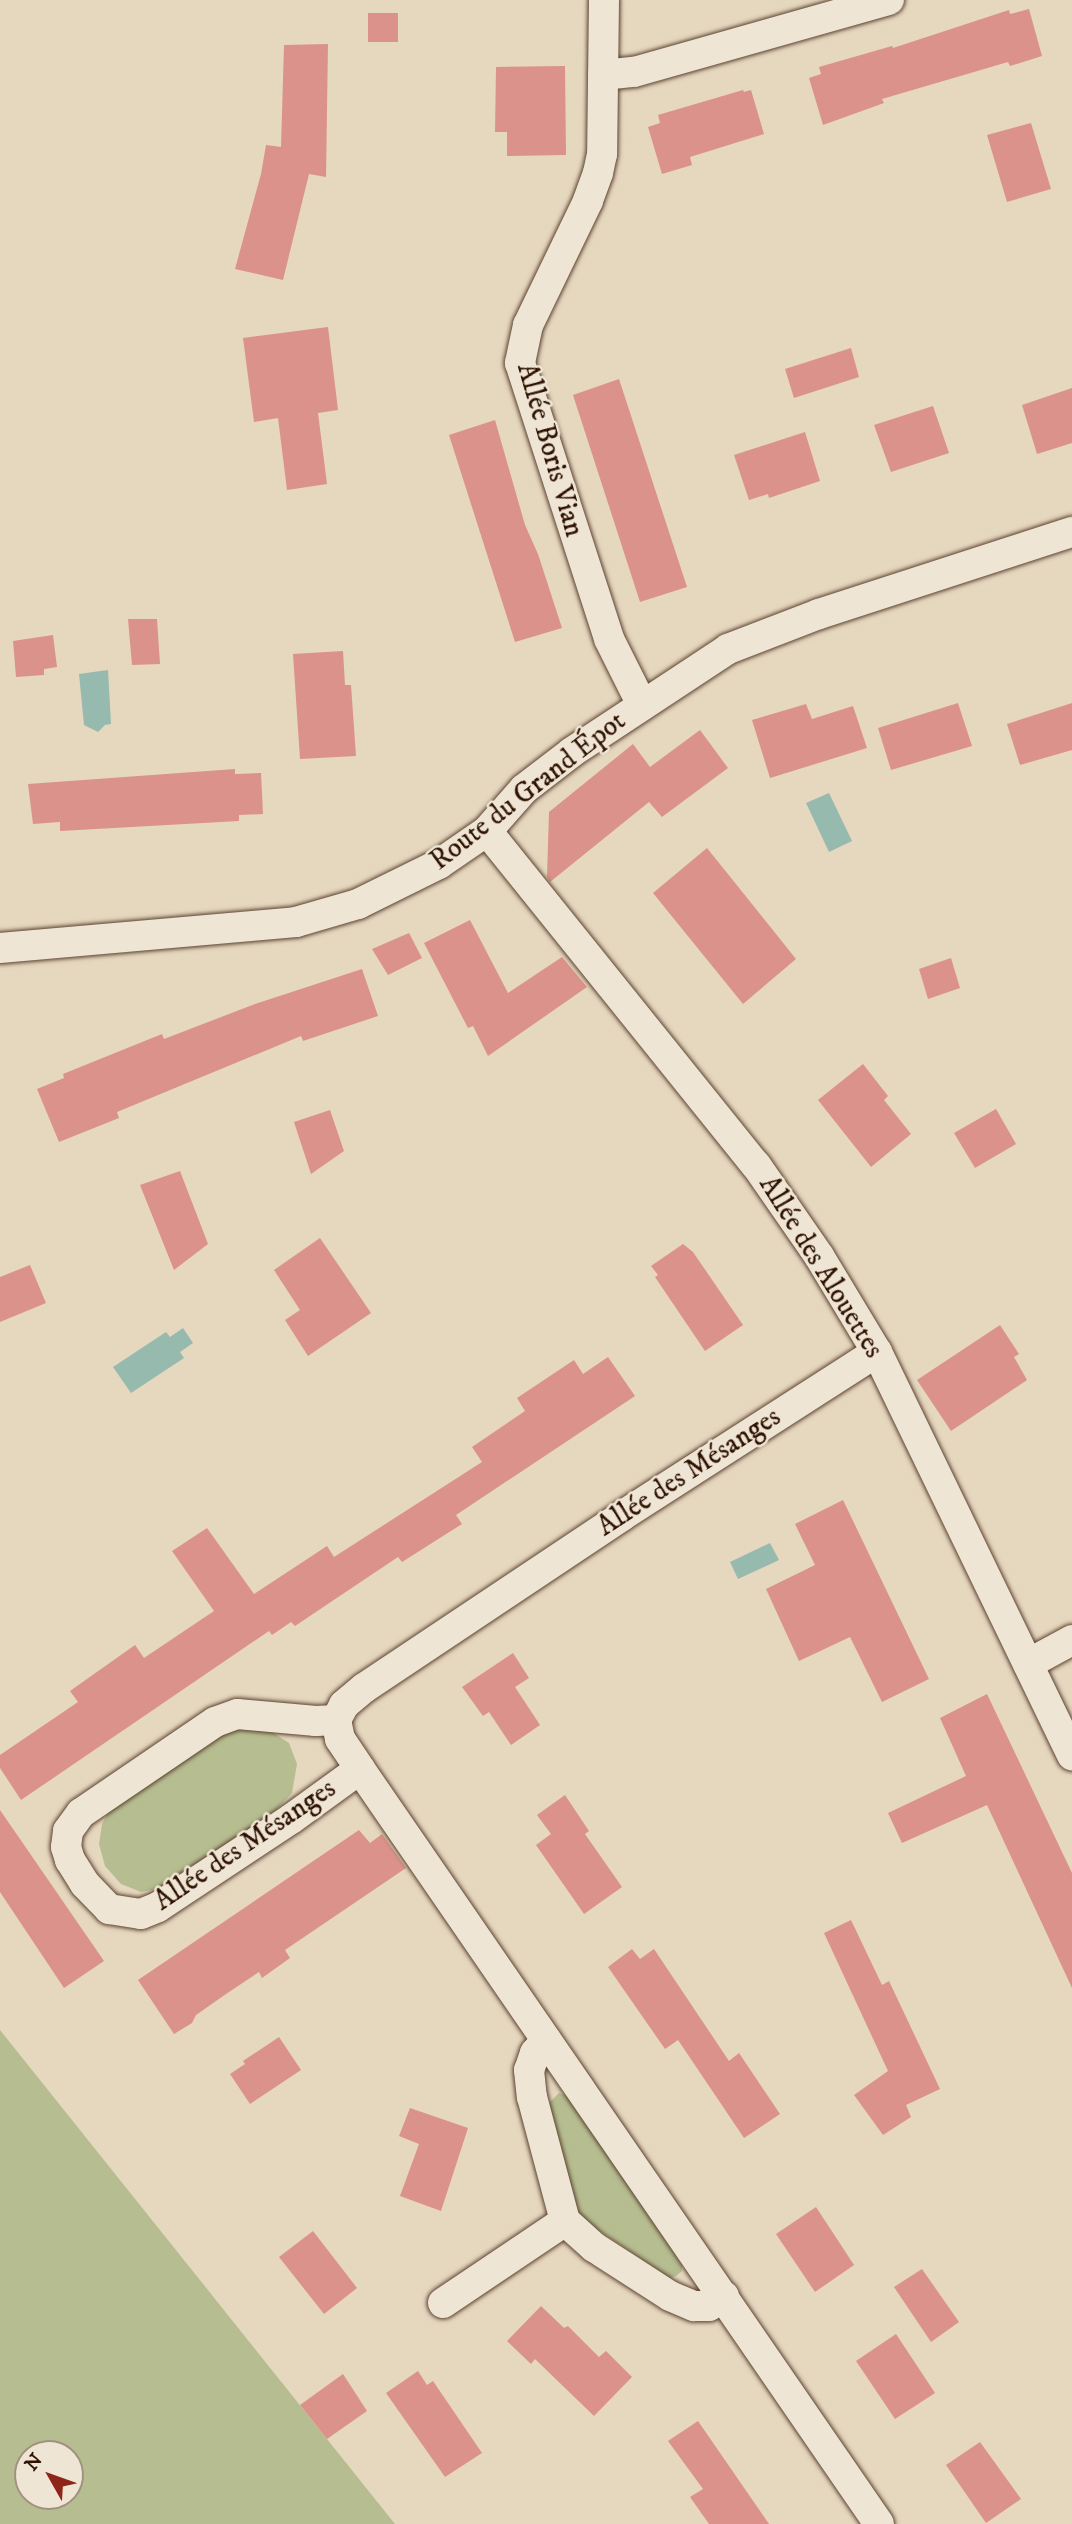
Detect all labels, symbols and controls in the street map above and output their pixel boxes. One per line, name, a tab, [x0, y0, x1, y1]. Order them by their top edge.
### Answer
street label: Allée Boris Vian	[509, 359, 591, 541]
street label: Route du Grand Épot	[424, 704, 632, 878]
street label: Allée des Alouettes	[752, 1170, 890, 1364]
street label: Allée des Mésanges	[591, 1400, 787, 1544]
street label: Allée des Mésanges	[148, 1772, 342, 1918]
north arrow	[14, 2440, 84, 2510]
text: N	[20, 2449, 48, 2476]

